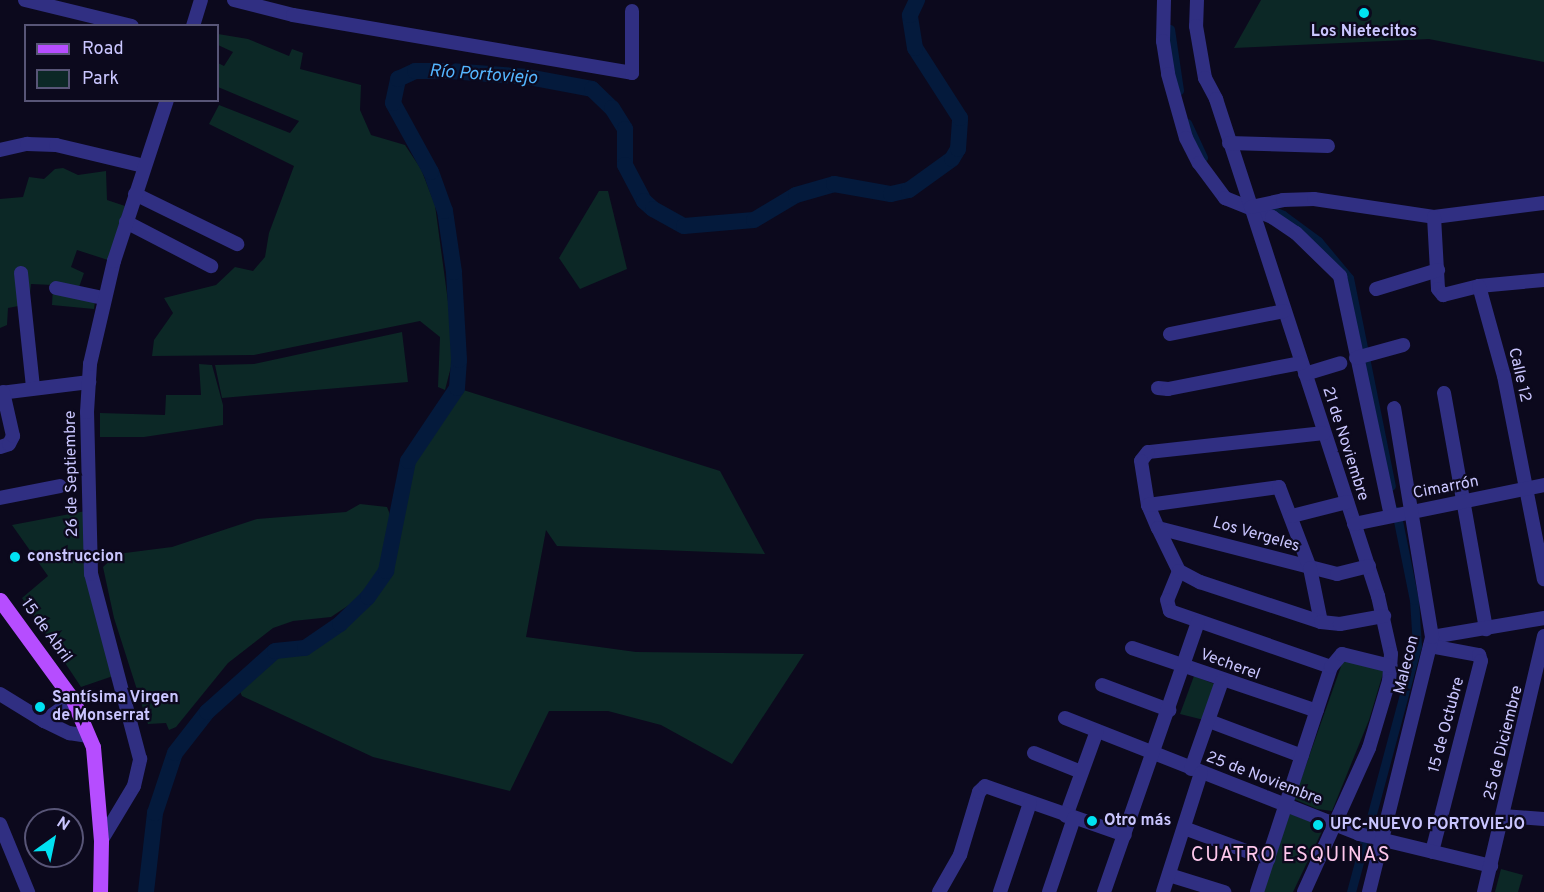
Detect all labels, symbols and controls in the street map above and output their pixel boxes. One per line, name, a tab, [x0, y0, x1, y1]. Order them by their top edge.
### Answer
marker: Los Nietecitos	[1357, 6, 1371, 20]
place label: Los Nietecitos	[1311, 22, 1417, 42]
legend	[24, 24, 219, 102]
text: Road	[82, 38, 124, 61]
water label: Río Portoviejo	[428, 61, 538, 91]
text: Park	[82, 68, 119, 91]
street label: Calle 12	[1503, 346, 1535, 404]
street label: 21 de Noviembre	[1317, 384, 1373, 504]
street label: 26 de Septiembre	[61, 410, 83, 538]
street label: Cimarrón	[1411, 472, 1481, 504]
street label: Los Vergeles	[1210, 513, 1302, 557]
place label: construccion	[27, 547, 123, 567]
marker: construccion	[8, 550, 22, 564]
street label: 15 de Abril	[16, 595, 76, 667]
street label: Malecon	[1390, 634, 1424, 696]
street label: Vecherel	[1197, 645, 1263, 685]
street label: 15 de Octubre	[1425, 675, 1469, 775]
street label: 25 de Diciembre	[1480, 684, 1528, 802]
place label: Santísima Virgen de Monserrat	[52, 688, 179, 726]
marker: Santísima Virgen de Monserrat	[33, 700, 47, 714]
street label: 25 de Noviembre	[1203, 748, 1325, 810]
north arrow	[24, 808, 84, 868]
place label: Otro más	[1104, 811, 1171, 831]
text: N	[52, 813, 73, 836]
marker: Otro más	[1085, 814, 1099, 828]
place label: UPC-NUEVO PORTOVIEJO	[1330, 815, 1525, 835]
marker: UPC-NUEVO PORTOVIEJO	[1311, 818, 1325, 832]
district label: CUATRO ESQUINAS	[1191, 844, 1391, 868]

